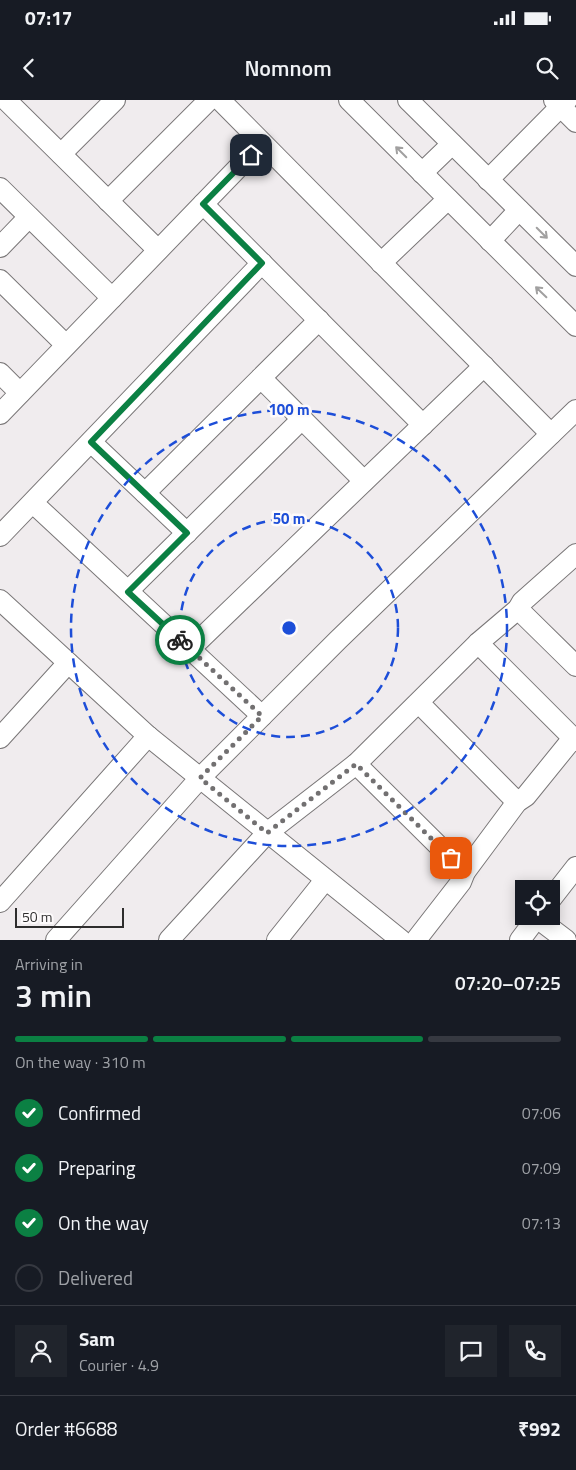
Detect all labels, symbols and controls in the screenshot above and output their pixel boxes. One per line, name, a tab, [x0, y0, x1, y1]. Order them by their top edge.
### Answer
text: 07:17	[25, 3, 72, 32]
text: Nomnom	[244, 51, 332, 85]
icon: back	[15, 54, 43, 82]
icon: search	[533, 54, 561, 82]
pin	[230, 134, 272, 176]
icon: home	[237, 141, 265, 169]
one-way arrow	[395, 146, 407, 159]
one-way arrow	[536, 227, 548, 239]
one-way arrow	[535, 286, 547, 298]
text: 100 m	[268, 398, 310, 421]
text: 50 m	[273, 507, 305, 530]
courier	[155, 615, 205, 665]
centre of rings	[280, 619, 298, 637]
icon: bike	[166, 626, 194, 654]
pin	[430, 837, 472, 879]
icon: bag	[437, 844, 465, 872]
map controls	[515, 880, 560, 925]
button: locate	[515, 880, 560, 925]
scale bar	[15, 905, 124, 928]
text: 50 m	[22, 906, 52, 927]
text: Arriving in	[15, 952, 83, 976]
text: 07:20–07:25	[455, 968, 561, 997]
text: 3 min	[15, 971, 92, 1019]
text: On the way · 310 m	[15, 1050, 146, 1074]
text: Confirmed	[58, 1098, 141, 1127]
icon: check	[15, 1099, 43, 1127]
text: 07:06	[522, 1101, 561, 1125]
text: Preparing	[58, 1153, 135, 1182]
icon: check	[15, 1154, 43, 1182]
text: 07:09	[522, 1156, 561, 1180]
text: On the way	[58, 1208, 149, 1237]
icon: check	[15, 1209, 43, 1237]
text: 07:13	[522, 1211, 561, 1235]
text: Delivered	[58, 1263, 133, 1292]
text: Sam	[79, 1324, 115, 1353]
button: person	[15, 1325, 67, 1377]
button: chat	[445, 1325, 497, 1377]
button: phone	[509, 1325, 561, 1377]
text: Courier · 4.9	[79, 1353, 159, 1377]
text: Order #6688	[15, 1414, 117, 1443]
text: ₹992	[518, 1414, 561, 1443]

